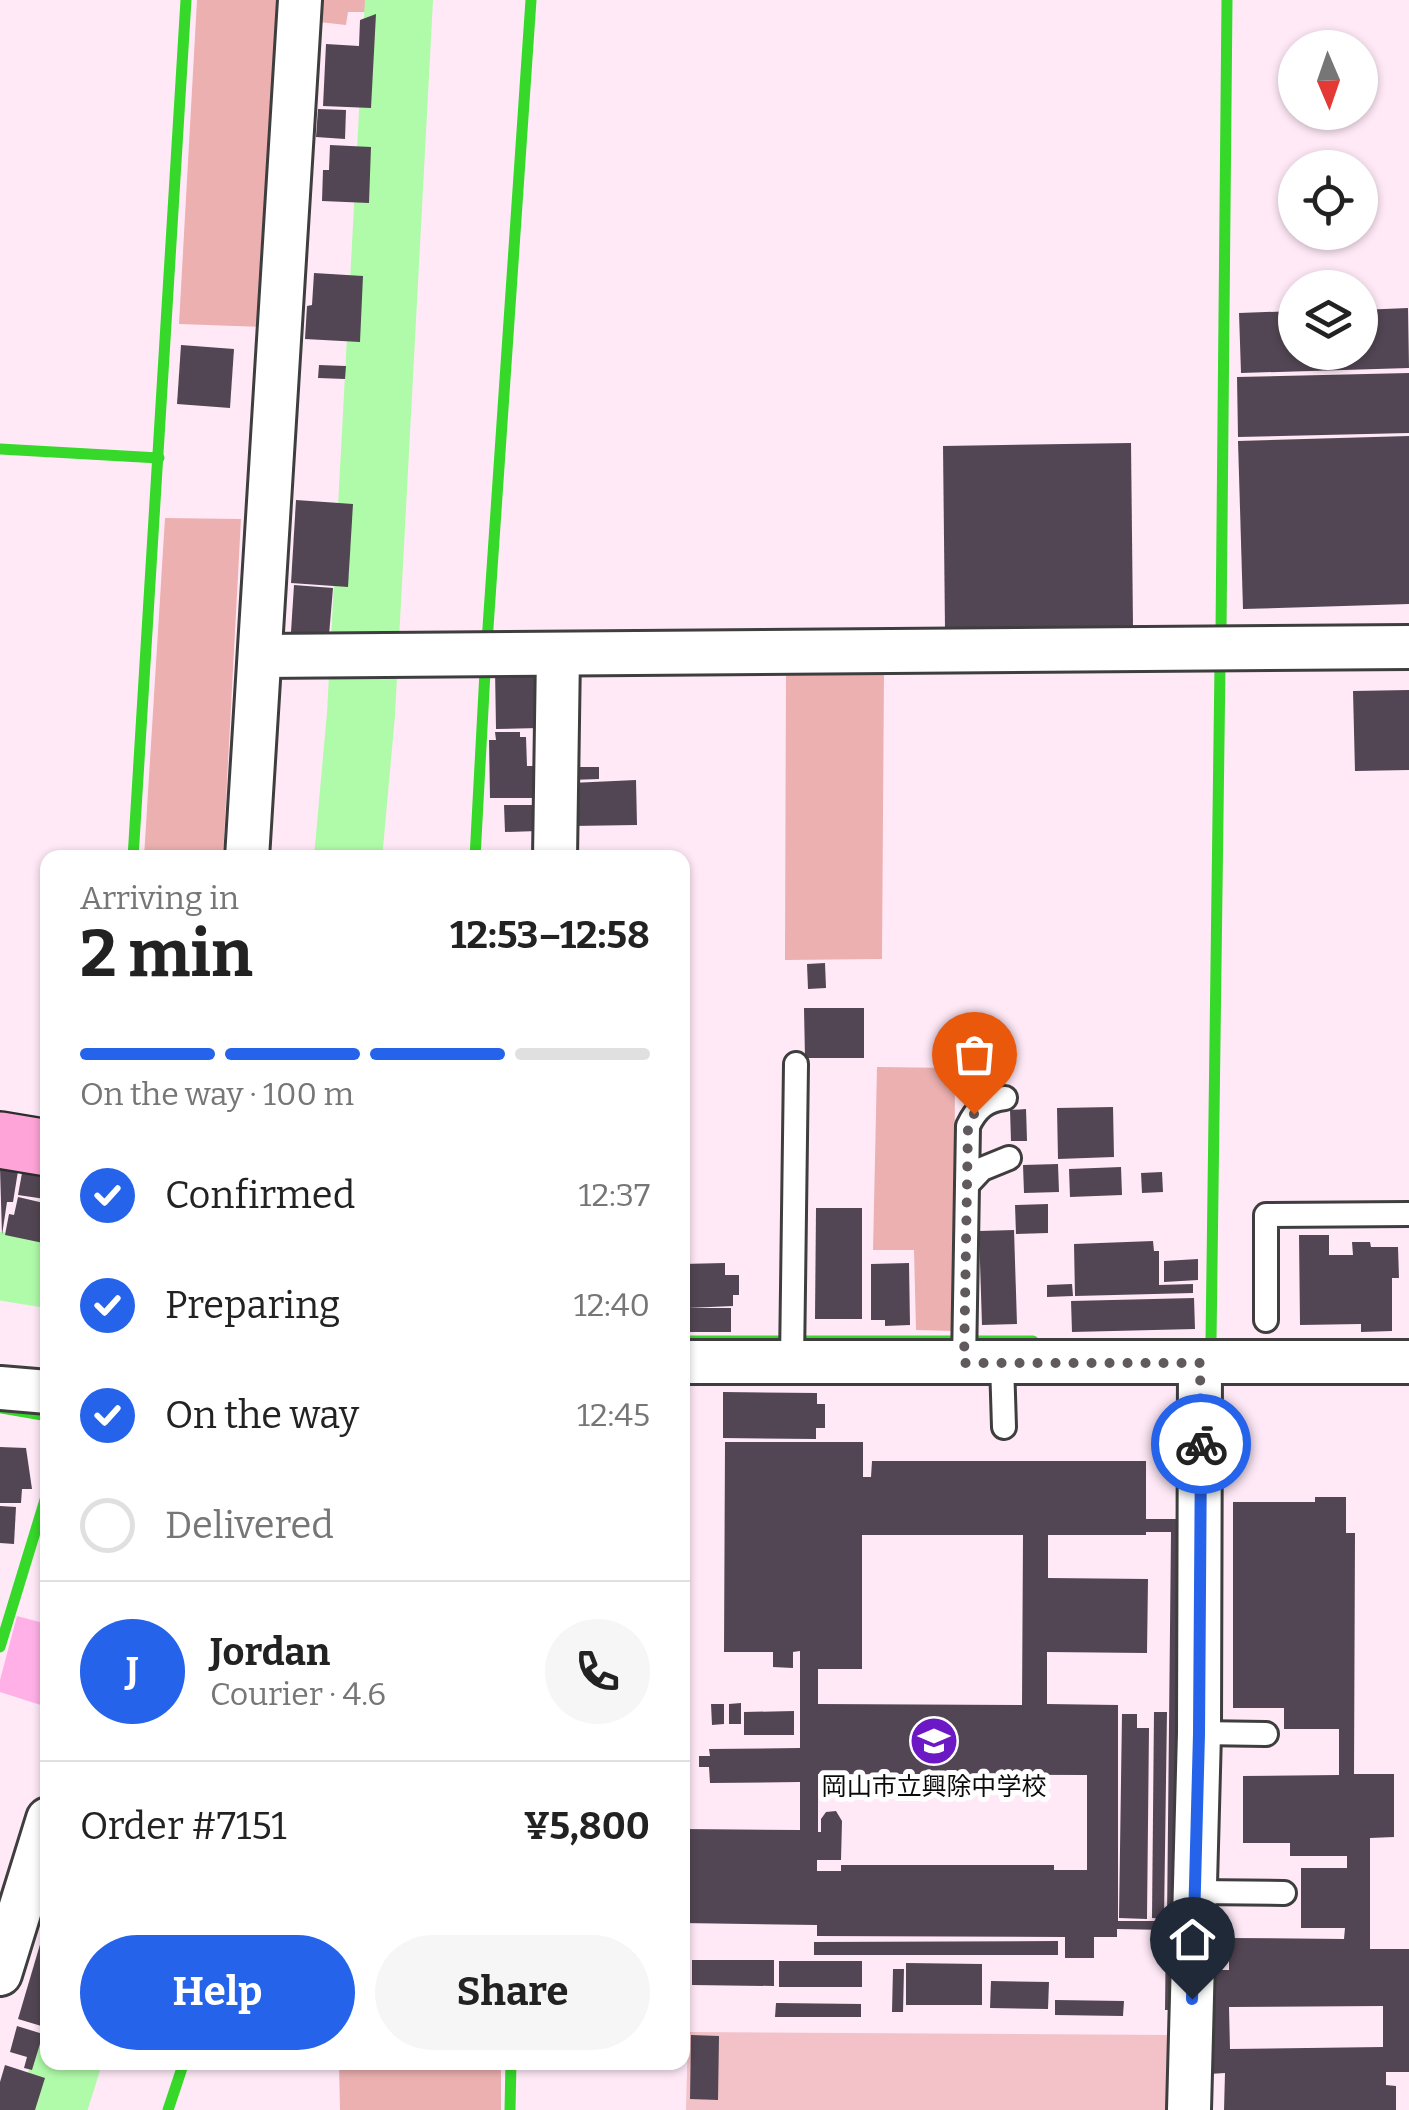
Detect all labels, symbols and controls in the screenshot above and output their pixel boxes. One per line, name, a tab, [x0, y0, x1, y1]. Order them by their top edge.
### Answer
north arrow	[1278, 30, 1378, 130]
map controls	[1278, 30, 1378, 370]
button: locate	[1278, 150, 1378, 250]
button: layers	[1278, 270, 1378, 370]
text: Arriving in	[80, 879, 239, 917]
text: 12:53–12:58	[450, 912, 650, 958]
text: 2 min	[80, 915, 253, 993]
pin	[932, 1012, 1017, 1115]
icon: bag	[947, 1027, 1002, 1082]
text: On the way · 100 m	[80, 1075, 354, 1113]
icon: check	[80, 1168, 135, 1223]
text: Confirmed	[165, 1172, 355, 1218]
text: 12:37	[579, 1176, 650, 1214]
icon: check	[80, 1278, 135, 1333]
text: Preparing	[165, 1282, 340, 1328]
text: 12:40	[574, 1286, 650, 1324]
icon: check	[80, 1388, 135, 1443]
text: On the way	[165, 1392, 359, 1438]
courier	[1151, 1394, 1251, 1494]
text: 12:45	[577, 1396, 650, 1434]
icon: bike	[1174, 1417, 1229, 1472]
text: Delivered	[165, 1502, 334, 1548]
button: phone	[545, 1619, 650, 1724]
text: Jordan	[210, 1629, 330, 1675]
text: J	[126, 1648, 139, 1694]
text: Courier · 4.6	[210, 1675, 386, 1713]
school or university icon: 岡山市立興除中学校	[908, 1715, 960, 1767]
place label: 岡山市立興除中学校	[821, 1772, 1047, 1802]
text: Order #7151	[80, 1803, 287, 1849]
text: ¥5,800	[523, 1803, 650, 1849]
pin	[1150, 1897, 1235, 2000]
icon: home	[1165, 1912, 1220, 1967]
button: Help	[80, 1935, 355, 2050]
button: Share	[375, 1935, 650, 2050]

